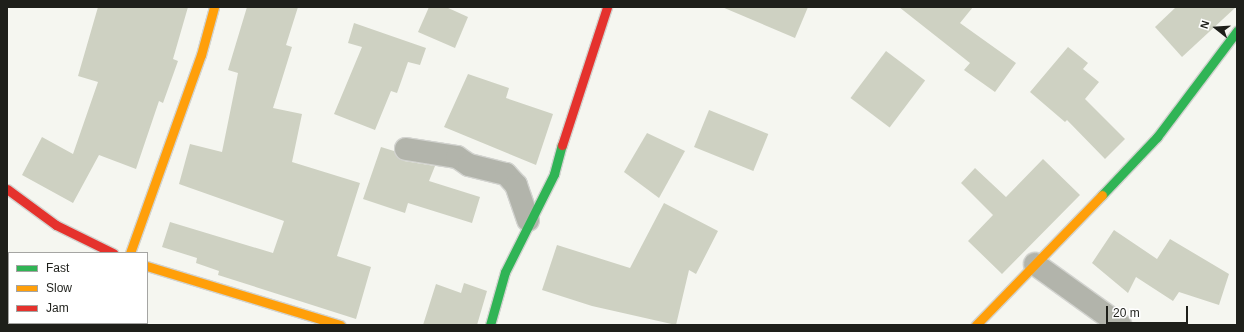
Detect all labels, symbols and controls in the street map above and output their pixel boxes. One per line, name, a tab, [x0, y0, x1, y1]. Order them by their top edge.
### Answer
north arrow	[1196, 8, 1236, 48]
text: N	[1198, 19, 1211, 30]
legend	[8, 252, 148, 324]
text: Fast	[46, 261, 69, 275]
text: Slow	[46, 281, 72, 295]
scale bar	[1108, 298, 1190, 324]
text: Jam	[46, 301, 69, 315]
text: 20 m	[1113, 306, 1140, 320]

